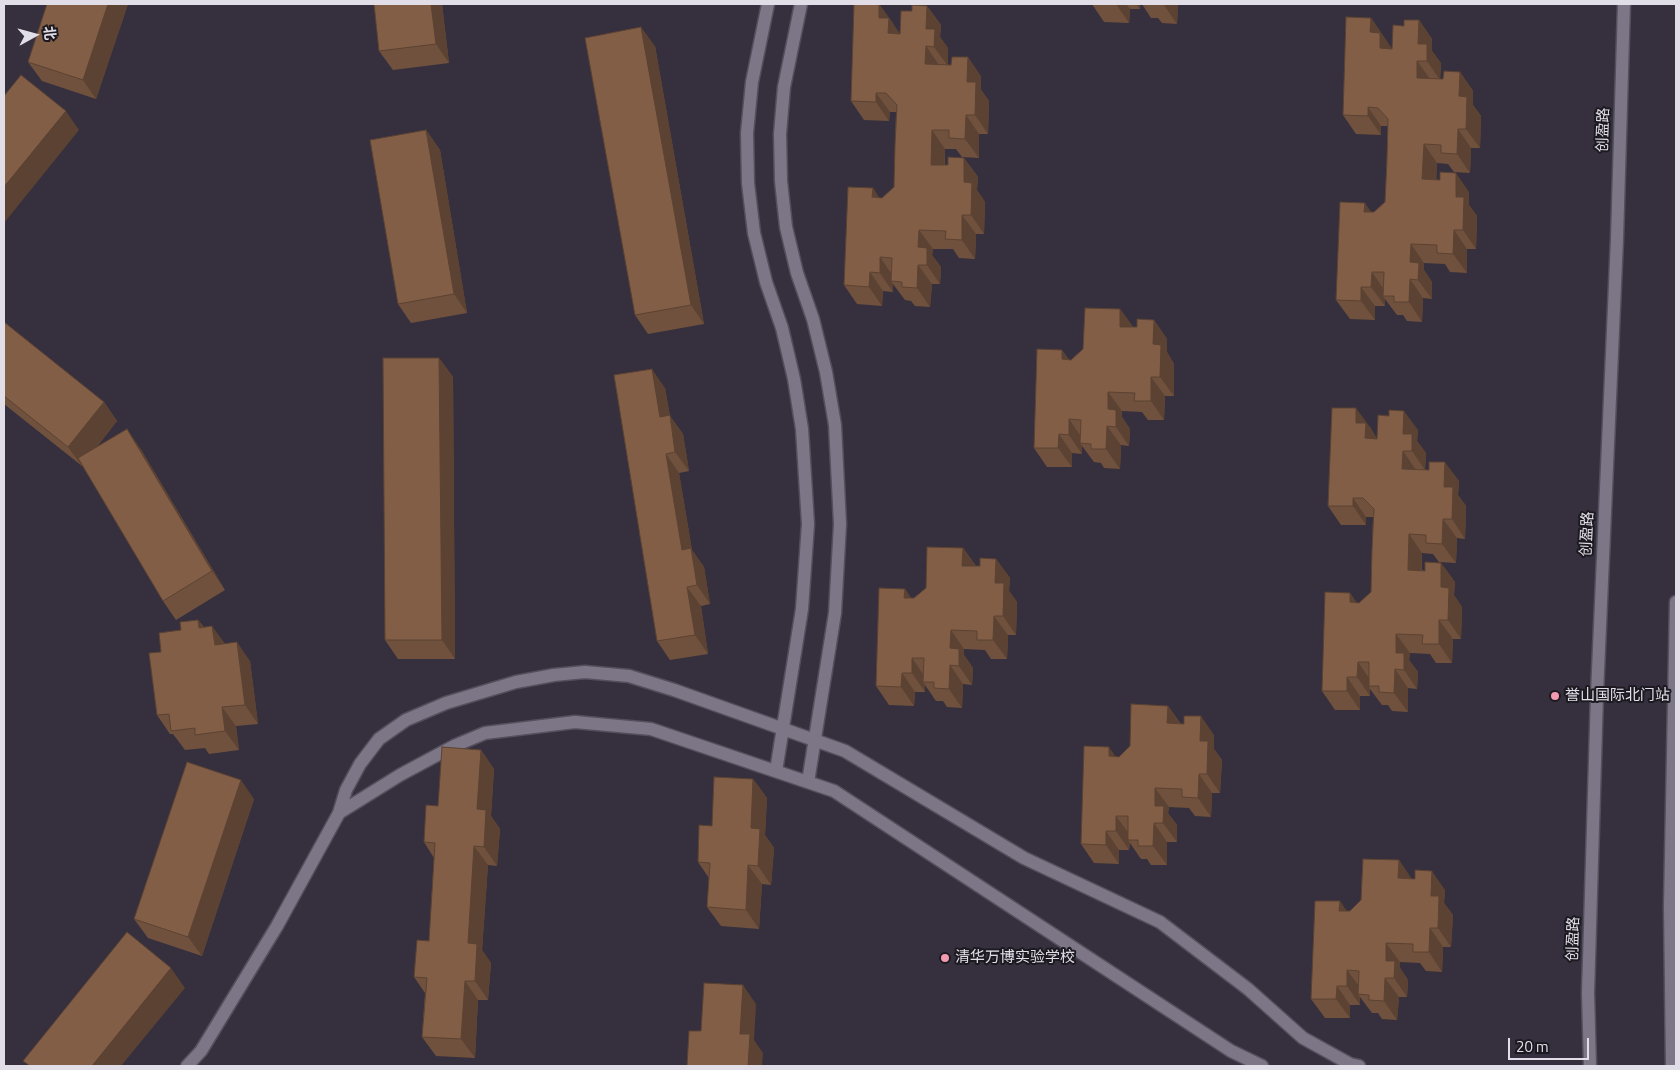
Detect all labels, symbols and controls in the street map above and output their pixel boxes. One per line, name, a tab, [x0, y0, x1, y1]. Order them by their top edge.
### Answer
north arrow	[10, 10, 60, 60]
text: 北	[39, 25, 62, 41]
street label: 创盈路	[1594, 107, 1614, 153]
street label: 创盈路	[1578, 511, 1598, 557]
place label: 誉山国际北门站	[1565, 687, 1670, 705]
marker: 誉山国际北门站	[1549, 690, 1561, 702]
street label: 创盈路	[1564, 916, 1584, 962]
place label: 清华万博实验学校	[955, 949, 1075, 967]
marker: 清华万博实验学校	[939, 952, 951, 964]
scale bar	[1510, 1028, 1591, 1060]
text: 20 m	[1516, 1035, 1549, 1058]

